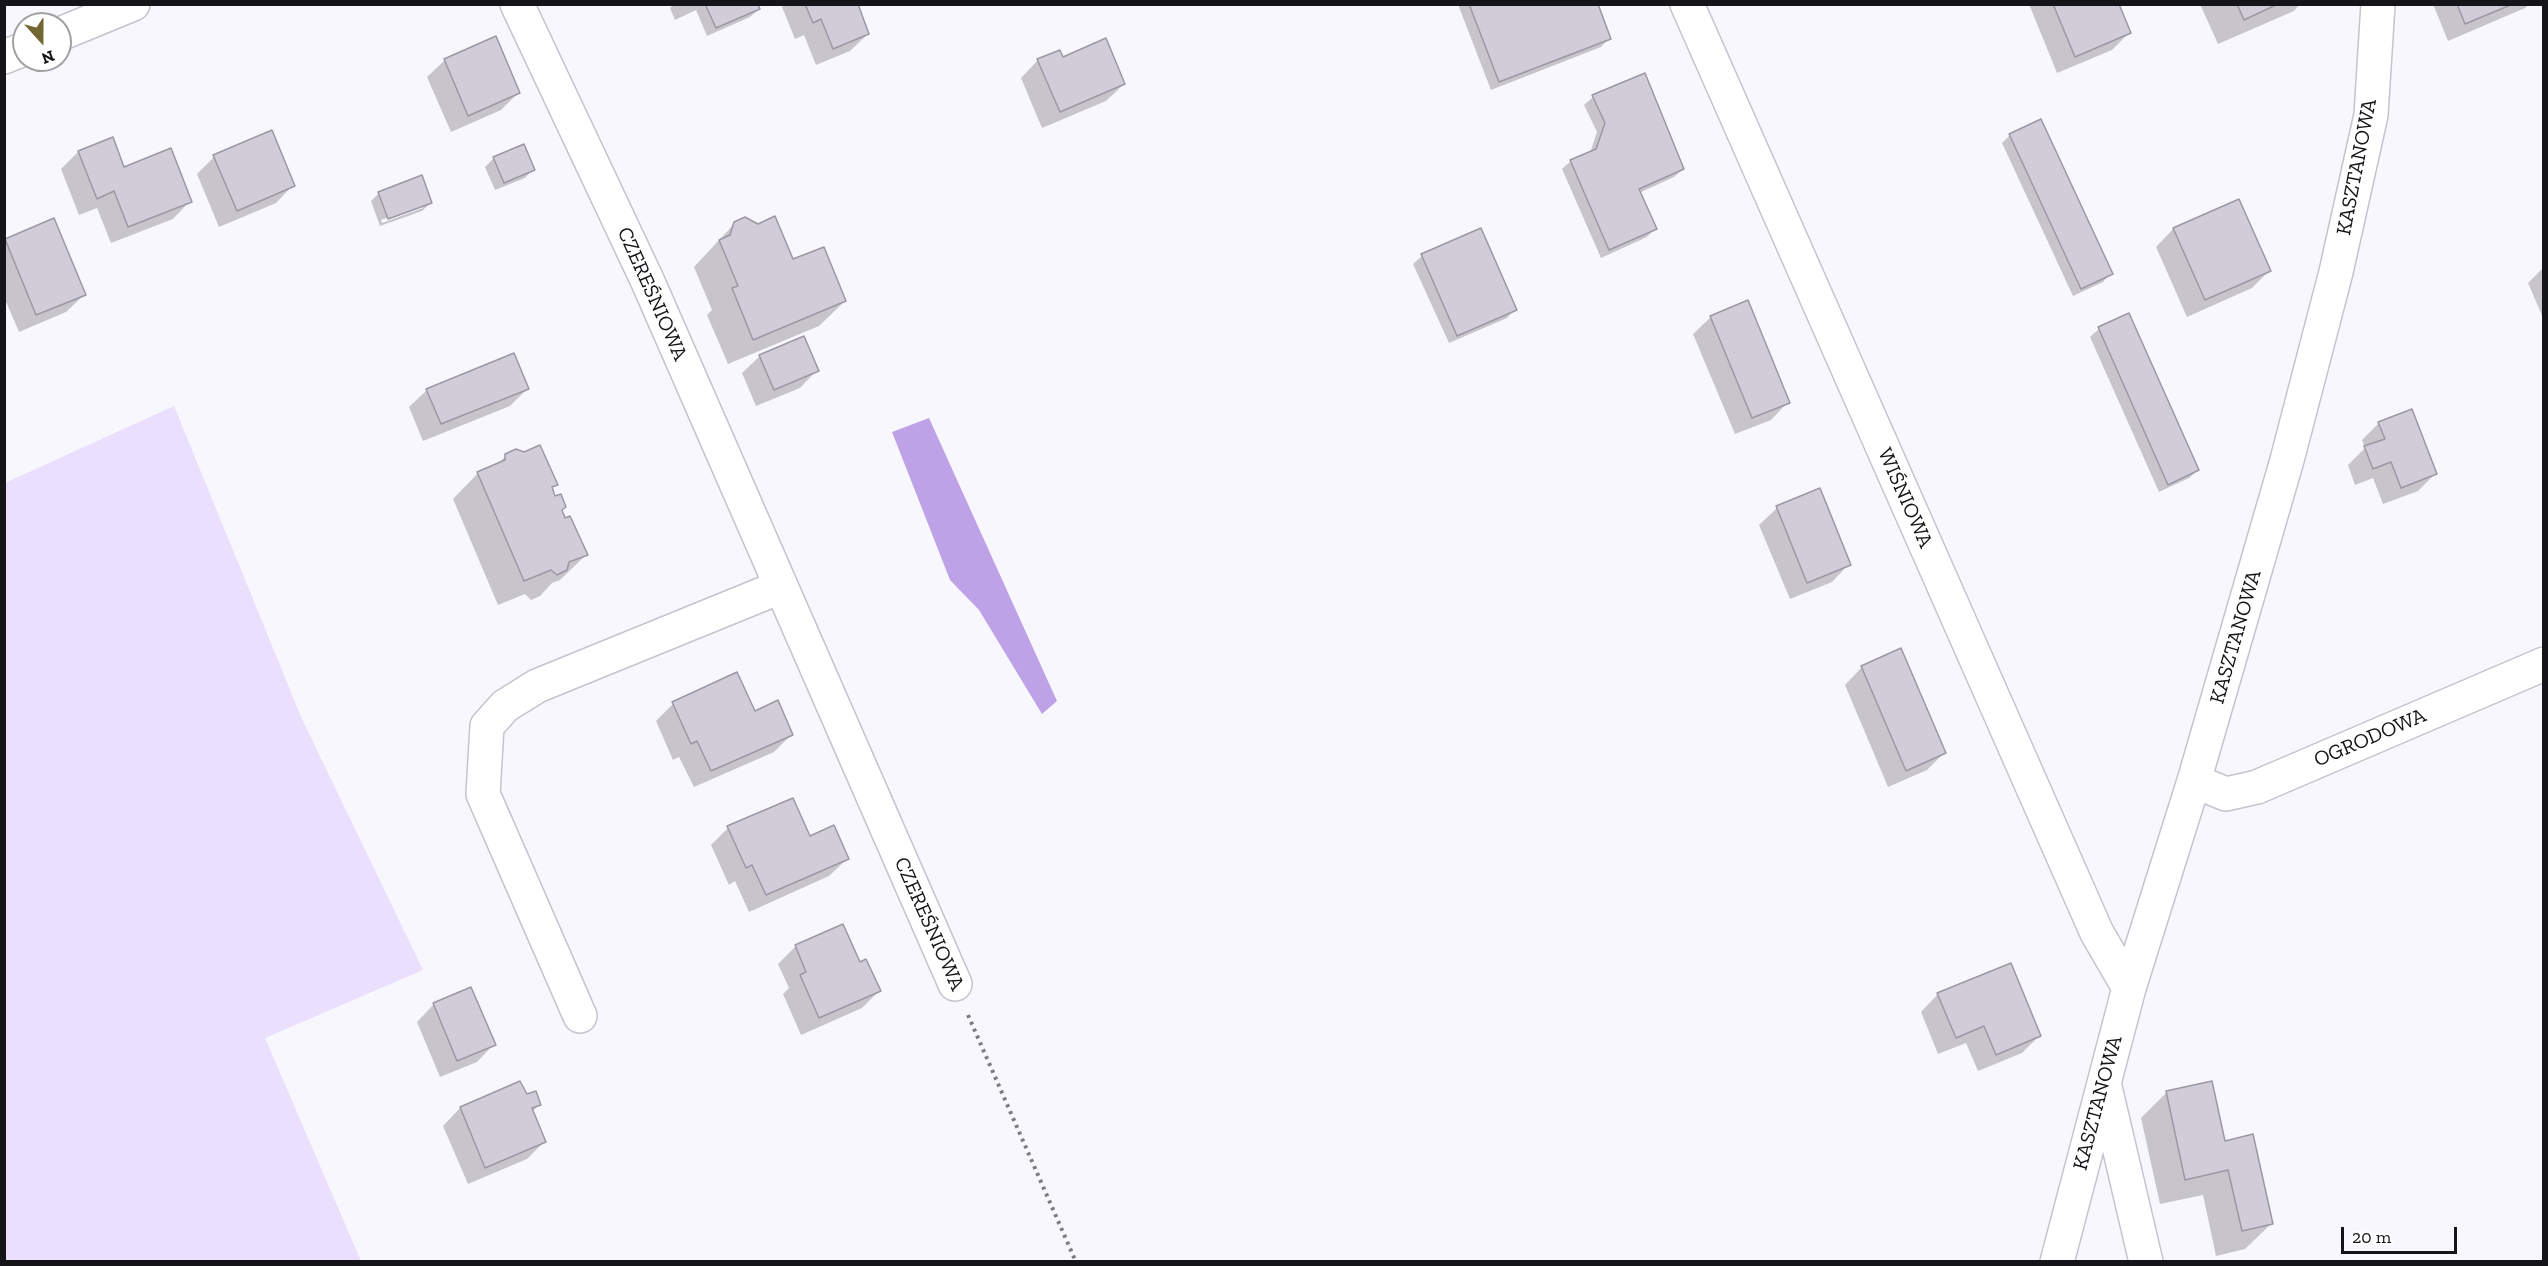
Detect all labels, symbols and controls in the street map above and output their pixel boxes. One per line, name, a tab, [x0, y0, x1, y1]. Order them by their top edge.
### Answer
north arrow	[12, 12, 72, 72]
text: N	[39, 46, 57, 68]
street label: KASZTANOWA	[2331, 97, 2383, 237]
street label: CZEREŚNIOWA	[611, 223, 693, 365]
street label: WIŚNIOWA	[1872, 444, 1938, 552]
street label: KASZTANOWA	[2205, 567, 2267, 707]
street label: OGRODOWA	[2310, 703, 2430, 773]
street label: CZEREŚNIOWA	[888, 853, 970, 995]
street label: KASZTANOWA	[2068, 1033, 2128, 1173]
scale bar	[2344, 1215, 2460, 1253]
text: 20 m	[2352, 1226, 2391, 1248]

